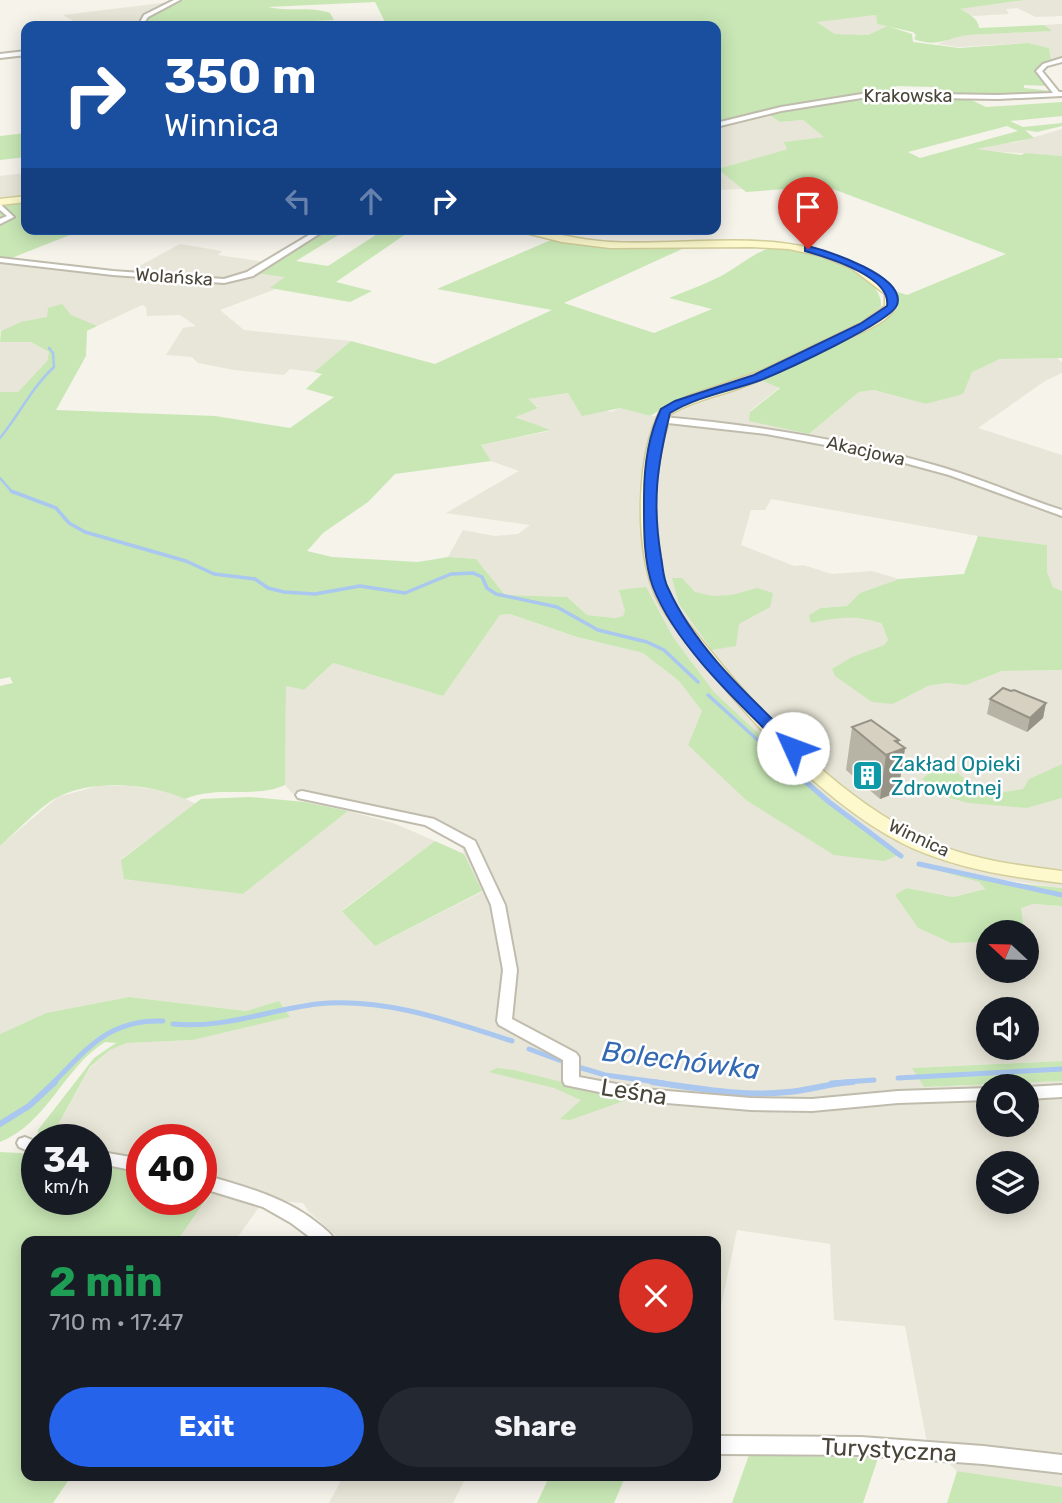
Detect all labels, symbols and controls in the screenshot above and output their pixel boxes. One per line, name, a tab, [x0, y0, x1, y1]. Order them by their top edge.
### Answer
text: 350 m	[164, 47, 317, 105]
icon: right	[49, 49, 140, 140]
street label: Krakowska	[864, 85, 952, 107]
text: Winnica	[164, 106, 279, 144]
pin	[778, 177, 838, 249]
icon: left	[279, 182, 317, 220]
icon: ahead	[352, 182, 390, 220]
icon: right	[425, 182, 463, 220]
icon: arrive	[789, 188, 827, 226]
street label: Wolańska	[134, 263, 214, 291]
street label: Akacjowa	[825, 431, 907, 471]
position arrow	[756, 711, 830, 785]
place label: Zakład Opieki Zdrowotnej	[891, 751, 1021, 800]
building icon: Zakład Opieki Zdrowotnej	[851, 759, 885, 793]
street label: Winnica	[885, 814, 953, 862]
north arrow	[976, 920, 1040, 984]
map controls	[976, 920, 1039, 1214]
button: sound	[976, 997, 1039, 1060]
water label: Bolechówka	[600, 1034, 762, 1087]
street label: Leśna	[599, 1073, 669, 1111]
button: search	[976, 1074, 1039, 1137]
speed limit sign: 40	[126, 1124, 217, 1215]
text: 34	[43, 1139, 90, 1181]
button: layers	[976, 1151, 1039, 1214]
text: km/h	[44, 1176, 89, 1198]
text: 2 min	[49, 1257, 163, 1307]
button: close	[619, 1259, 693, 1333]
text: 710 m · 17:47	[49, 1308, 183, 1336]
button: Exit	[49, 1387, 364, 1467]
button: Share	[378, 1387, 693, 1467]
street label: Turystyczna	[820, 1432, 958, 1468]

